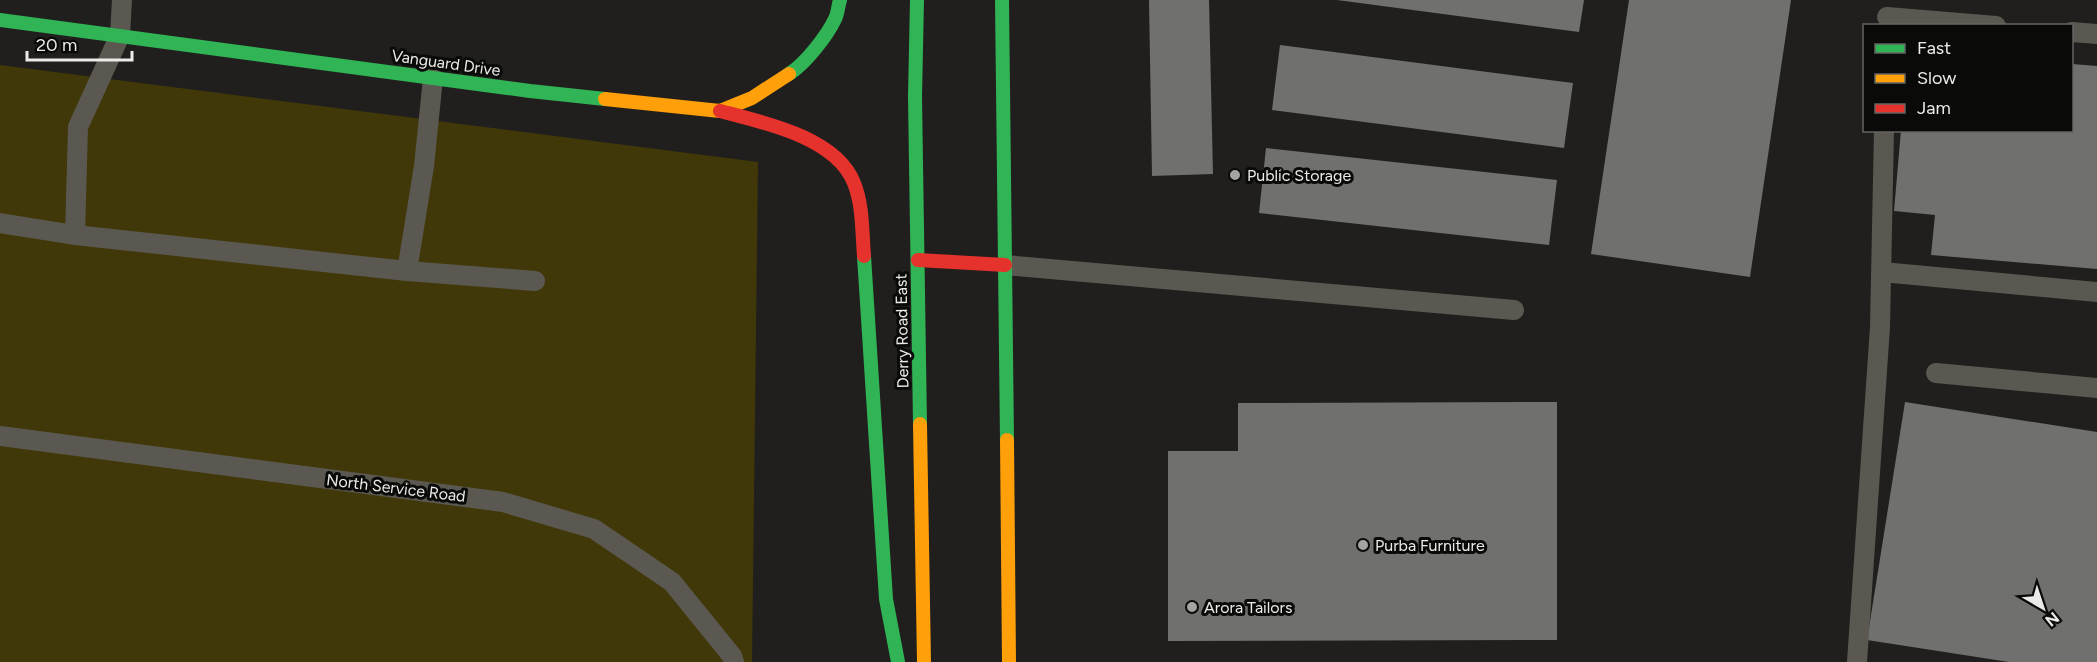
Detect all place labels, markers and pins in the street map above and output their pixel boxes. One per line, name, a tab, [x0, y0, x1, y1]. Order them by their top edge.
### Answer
place label: Public Storage	[1247, 166, 1351, 185]
marker: Public Storage	[1228, 168, 1242, 182]
place label: Purba Furniture	[1375, 536, 1485, 555]
marker: Purba Furniture	[1356, 538, 1370, 552]
place label: Arora Tailors	[1204, 598, 1292, 617]
marker: Arora Tailors	[1185, 600, 1199, 614]

